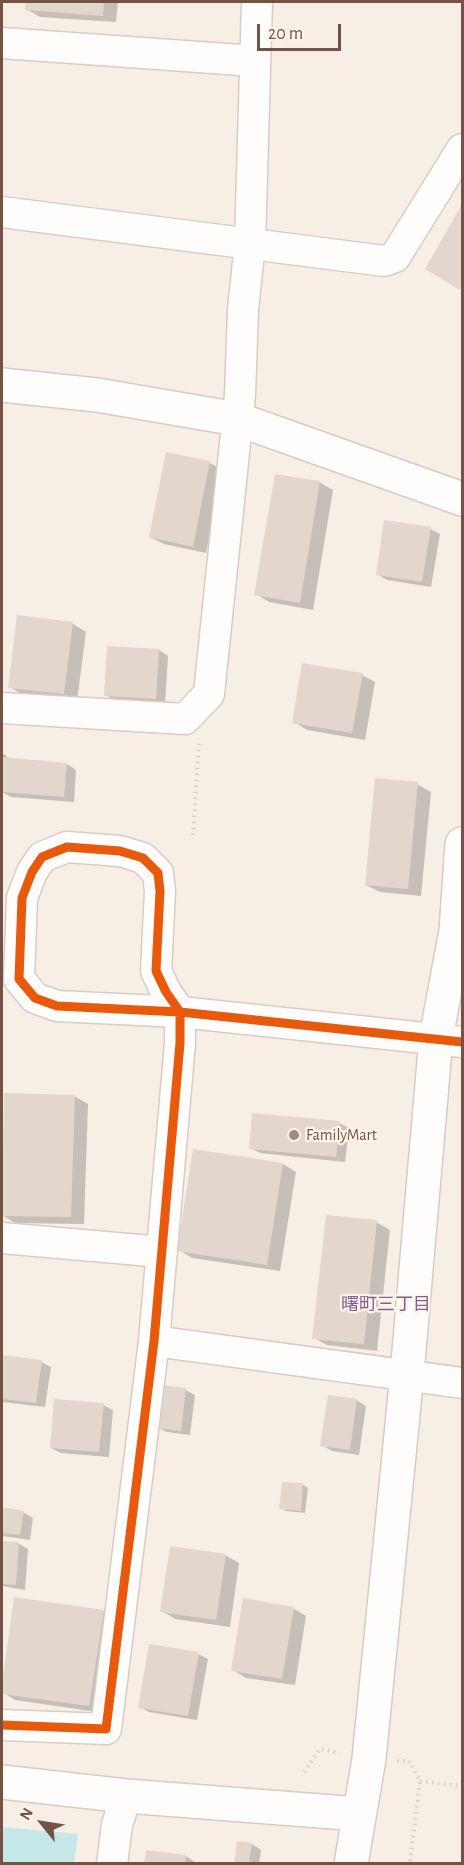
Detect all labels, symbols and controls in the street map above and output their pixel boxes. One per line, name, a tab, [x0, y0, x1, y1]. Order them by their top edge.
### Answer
scale bar	[260, 12, 344, 50]
text: 20 m	[268, 25, 303, 43]
place label: FamilyMart	[306, 1125, 377, 1145]
marker: FamilyMart	[287, 1128, 301, 1142]
district label: 曙町三丁目	[341, 1294, 431, 1316]
north arrow	[12, 1793, 72, 1853]
text: N	[17, 1805, 36, 1823]

